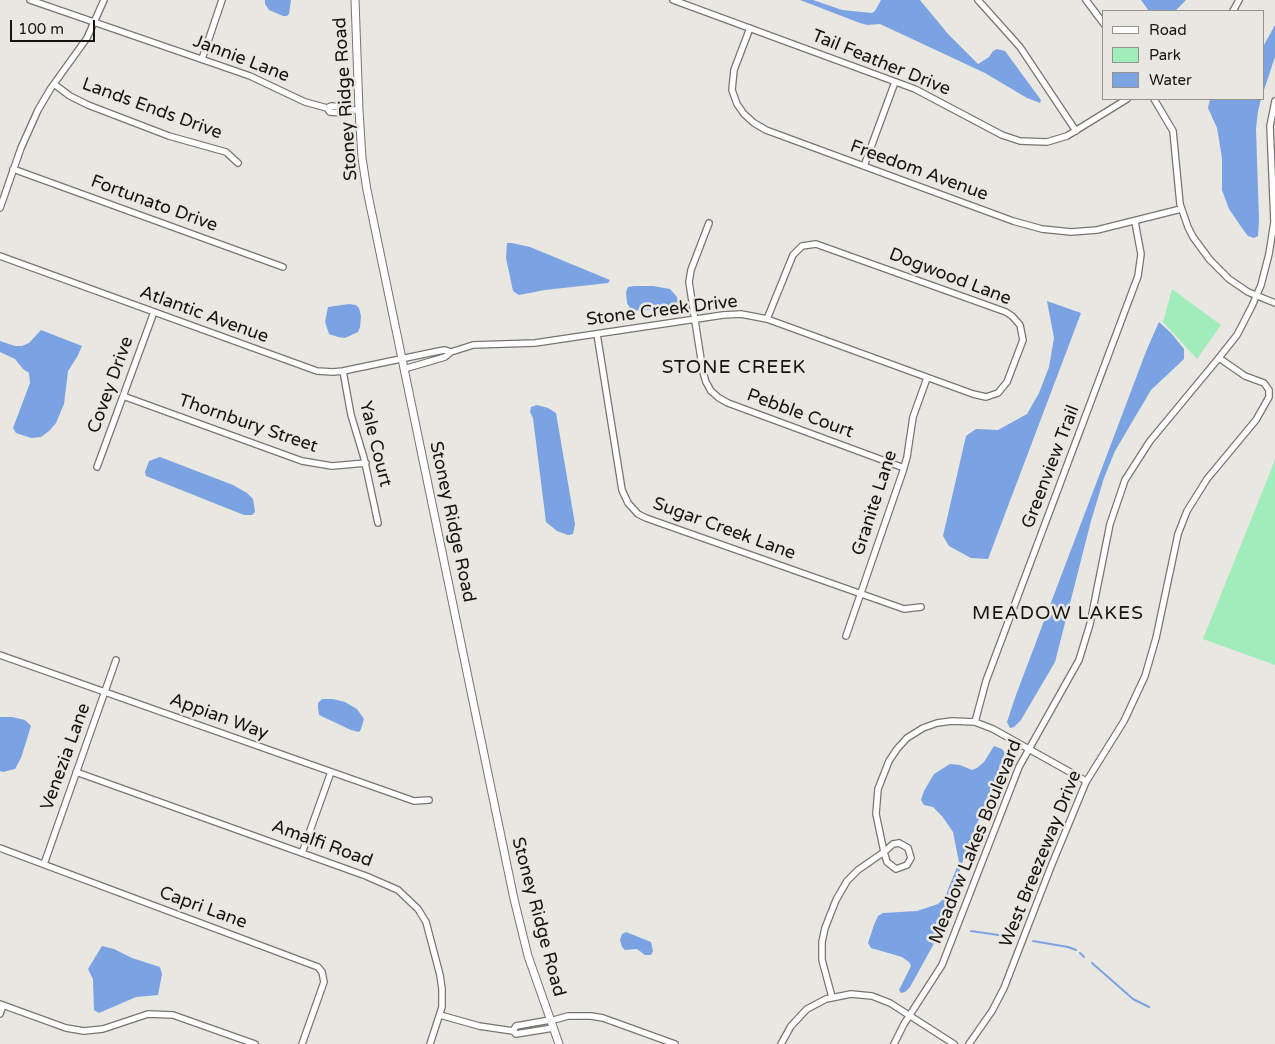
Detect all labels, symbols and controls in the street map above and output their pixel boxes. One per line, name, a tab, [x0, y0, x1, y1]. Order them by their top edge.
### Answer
scale bar	[12, 10, 98, 42]
legend	[1102, 10, 1265, 100]
street label: Stoney Ridge Road	[330, 16, 362, 182]
text: 100 m	[18, 20, 64, 38]
text: Road	[1149, 21, 1187, 39]
street label: Tail Feather Drive	[809, 25, 953, 101]
street label: Jannie Lane	[190, 31, 292, 87]
text: Park	[1149, 46, 1181, 64]
text: Water	[1149, 71, 1192, 89]
street label: Lands Ends Drive	[79, 74, 225, 144]
street label: Freedom Avenue	[847, 136, 991, 206]
street label: Fortunato Drive	[88, 171, 220, 237]
street label: Dogwood Lane	[886, 244, 1014, 310]
street label: Atlantic Avenue	[137, 282, 271, 348]
street label: Stone Creek Drive	[585, 291, 739, 331]
street label: Covey Drive	[84, 334, 138, 436]
district label: STONE CREEK	[660, 357, 808, 379]
street label: Pebble Court	[744, 385, 856, 443]
street label: Thornbury Street	[176, 390, 320, 458]
street label: Yale Court	[354, 399, 396, 489]
street label: Greenview Trail	[1018, 402, 1084, 532]
street label: Stoney Ridge Road	[424, 440, 480, 604]
street label: Granite Lane	[848, 448, 902, 558]
street label: Sugar Creek Lane	[650, 493, 798, 565]
district label: MEADOW LAKES	[971, 603, 1145, 625]
street label: Appian Way	[167, 689, 271, 745]
street label: Venezia Lane	[37, 700, 95, 814]
street label: Meadow Lakes Boulevard	[925, 737, 1027, 947]
street label: West Breezeway Drive	[996, 767, 1086, 951]
street label: Amalfi Road	[269, 816, 375, 872]
street label: Stoney Ridge Road	[506, 835, 570, 999]
street label: Capri Lane	[156, 882, 250, 934]

